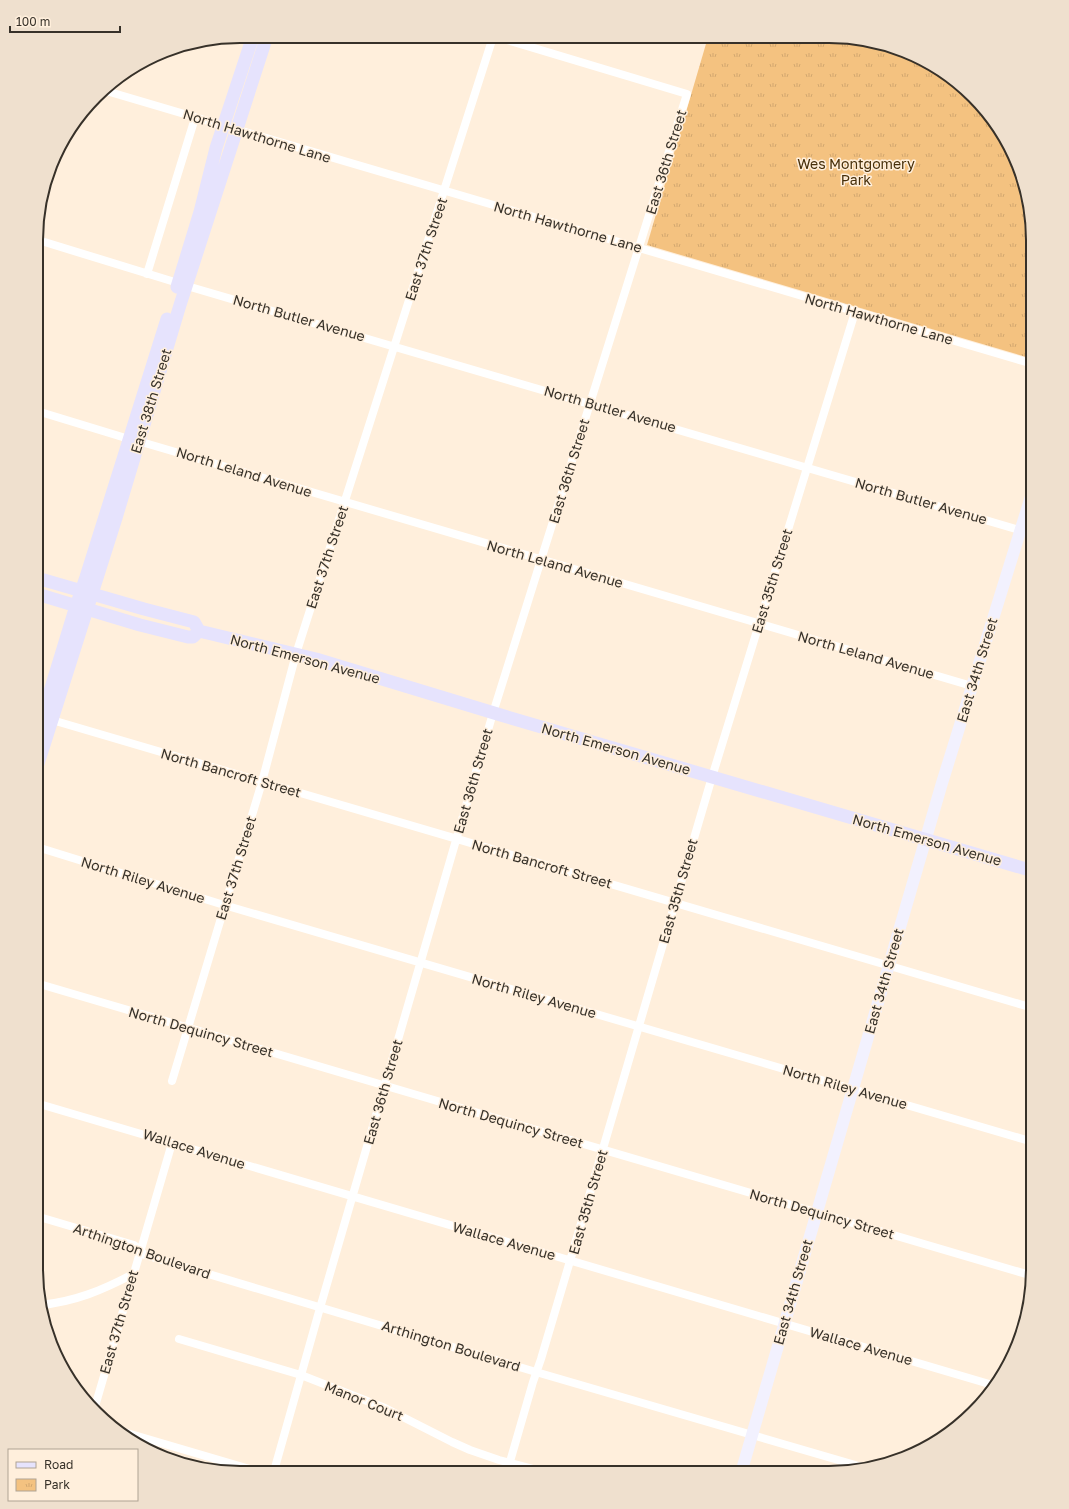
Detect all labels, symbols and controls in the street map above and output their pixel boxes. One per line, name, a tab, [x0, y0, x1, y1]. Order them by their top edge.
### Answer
scale bar	[10, 8, 120, 34]
text: 100 m	[16, 14, 50, 29]
street label: North Hawthorne Lane	[181, 105, 333, 166]
street label: East 36th Street	[642, 107, 690, 216]
park label: Wes Montgomery Park	[797, 155, 915, 188]
street label: East 37th Street	[401, 195, 450, 303]
street label: North Hawthorne Lane	[492, 197, 644, 256]
street label: North Hawthorne Lane	[803, 289, 955, 348]
street label: North Butler Avenue	[231, 290, 367, 345]
street label: East 38th Street	[127, 346, 175, 455]
street label: North Butler Avenue	[542, 381, 678, 436]
street label: East 36th Street	[545, 416, 593, 525]
street label: North Leland Avenue	[174, 443, 314, 500]
street label: North Butler Avenue	[853, 473, 989, 528]
street label: East 37th Street	[302, 503, 351, 611]
street label: East 35th Street	[748, 527, 795, 635]
street label: North Leland Avenue	[485, 536, 625, 591]
street label: East 34th Street	[953, 615, 1001, 724]
street label: North Leland Avenue	[796, 627, 936, 682]
street label: North Emerson Avenue	[228, 630, 382, 687]
street label: North Emerson Avenue	[540, 719, 693, 778]
street label: East 36th Street	[449, 726, 496, 835]
street label: North Bancroft Street	[159, 744, 303, 801]
street label: North Emerson Avenue	[851, 810, 1004, 869]
street label: East 37th Street	[212, 814, 259, 922]
street label: North Bancroft Street	[470, 835, 614, 892]
street label: East 35th Street	[654, 836, 701, 945]
street label: North Riley Avenue	[79, 853, 207, 906]
street label: East 34th Street	[860, 926, 907, 1035]
street label: North Riley Avenue	[470, 970, 598, 1021]
street label: North Dequincy Street	[127, 1003, 276, 1060]
street label: East 36th Street	[359, 1037, 406, 1146]
street label: North Riley Avenue	[781, 1061, 909, 1112]
street label: North Dequincy Street	[437, 1094, 586, 1151]
street label: Wallace Avenue	[141, 1125, 247, 1172]
street label: East 35th Street	[564, 1147, 611, 1256]
street label: North Dequincy Street	[748, 1185, 897, 1242]
street label: Wallace Avenue	[451, 1218, 558, 1263]
street label: Arthington Boulevard	[71, 1219, 213, 1282]
street label: East 34th Street	[769, 1237, 816, 1346]
street label: East 37th Street	[96, 1268, 142, 1376]
street label: Arthington Boulevard	[380, 1316, 523, 1375]
street label: Wallace Avenue	[808, 1323, 915, 1368]
street label: Manor Court	[322, 1377, 406, 1424]
legend	[8, 1449, 138, 1501]
text: Road	[44, 1457, 73, 1472]
text: Park	[44, 1477, 70, 1492]

